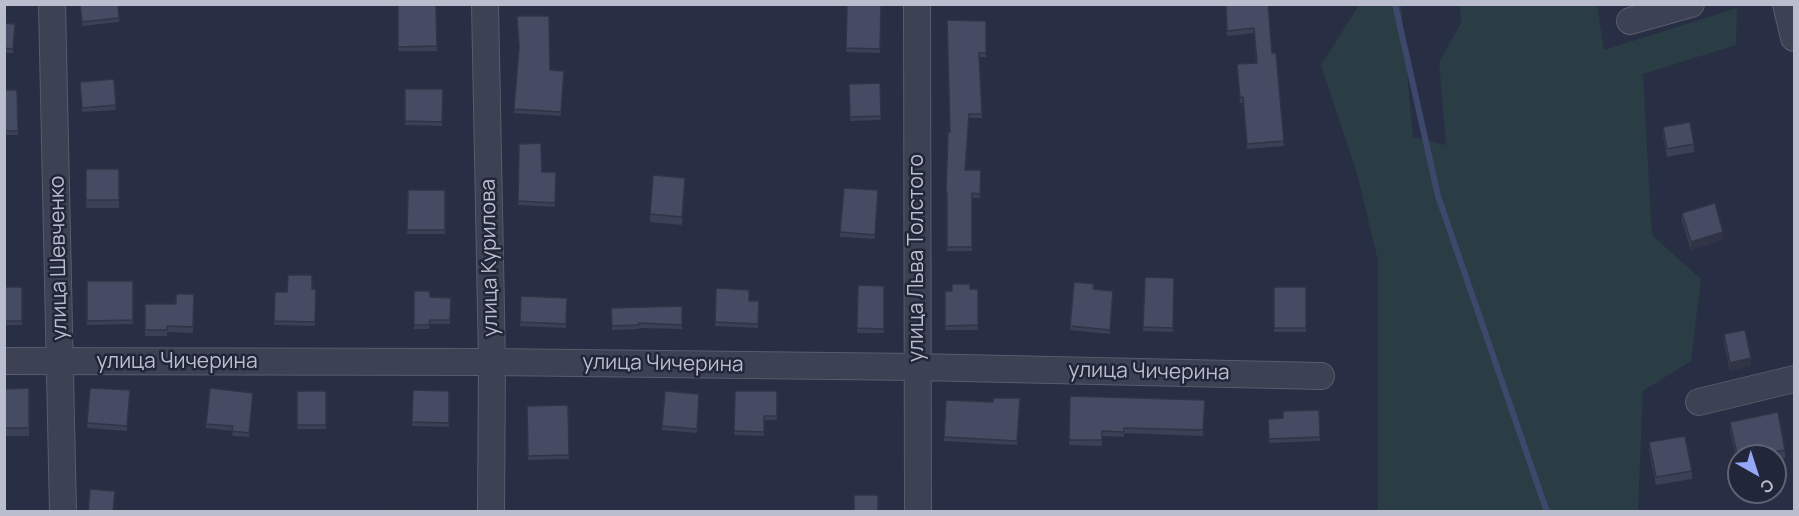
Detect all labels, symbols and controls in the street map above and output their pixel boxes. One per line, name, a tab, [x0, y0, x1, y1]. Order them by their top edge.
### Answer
street label: улица Льва Толстого	[904, 154, 930, 362]
street label: улица Шевченко	[45, 175, 73, 341]
street label: улица Курилова	[476, 179, 504, 337]
street label: улица Чичерина	[96, 349, 258, 375]
street label: улица Чичерина	[582, 350, 744, 378]
street label: улица Чичерина	[1068, 358, 1230, 386]
north arrow	[1727, 444, 1787, 504]
text: С	[1756, 474, 1779, 499]

